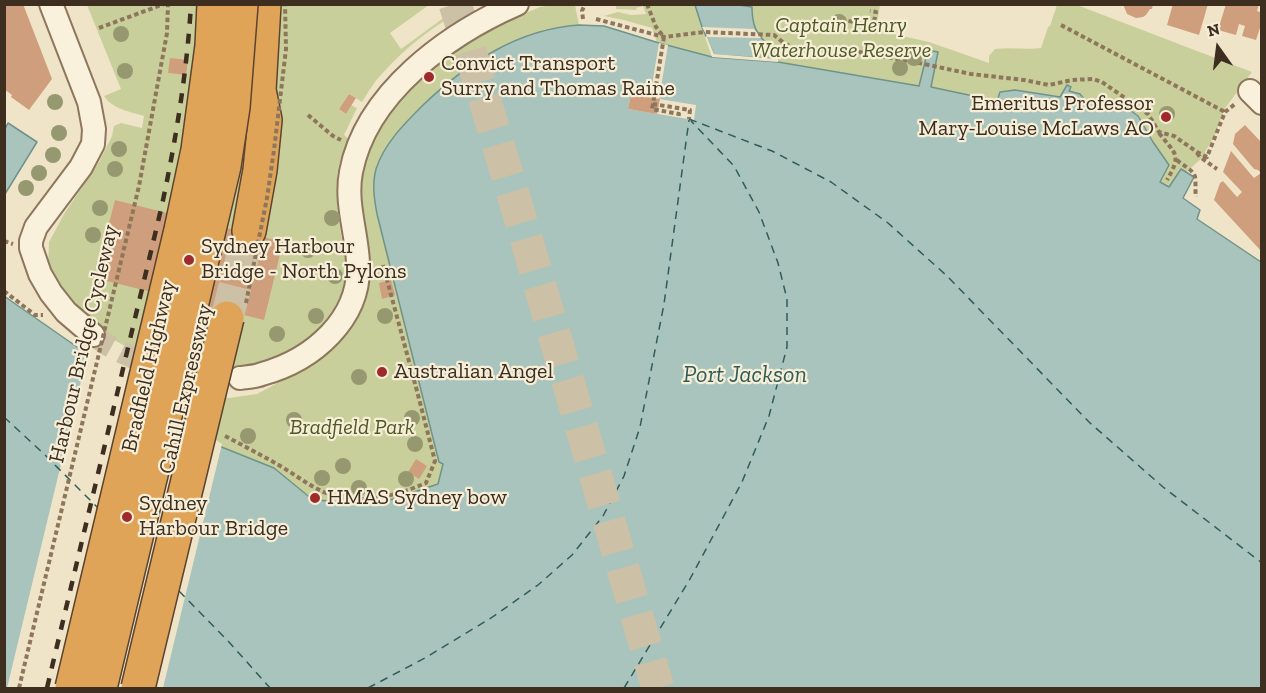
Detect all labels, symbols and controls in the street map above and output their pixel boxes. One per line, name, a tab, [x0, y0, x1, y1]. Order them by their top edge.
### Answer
park label: Captain Henry Waterhouse Reserve	[751, 13, 931, 64]
north arrow	[1188, 18, 1248, 78]
text: N	[1205, 19, 1222, 41]
place label: Convict Transport Surry and Thomas Raine	[441, 51, 675, 102]
marker: Convict Transport Surry and Thomas Raine	[422, 70, 436, 84]
place label: Emeritus Professor Mary-Louise McLaws AO	[918, 91, 1154, 142]
marker: Emeritus Professor Mary-Louise McLaws AO	[1159, 110, 1173, 124]
street label: Harbour Bridge Cycleway	[44, 222, 124, 466]
place label: Sydney Harbour Bridge - North Pylons	[201, 234, 407, 286]
marker: Sydney Harbour Bridge - North Pylons	[182, 253, 196, 267]
street label: Bradfield Highway	[116, 277, 182, 455]
street label: Cahill Expressway	[154, 302, 218, 476]
place label: Australian Angel	[394, 359, 553, 385]
water label: Port Jackson	[683, 361, 807, 389]
marker: Australian Angel	[375, 365, 389, 379]
park label: Bradfield Park	[289, 415, 415, 441]
place label: HMAS Sydney bow	[327, 485, 507, 511]
place label: Sydney Harbour Bridge	[139, 491, 288, 542]
marker: HMAS Sydney bow	[308, 491, 322, 505]
marker: Sydney Harbour Bridge	[120, 510, 134, 524]

